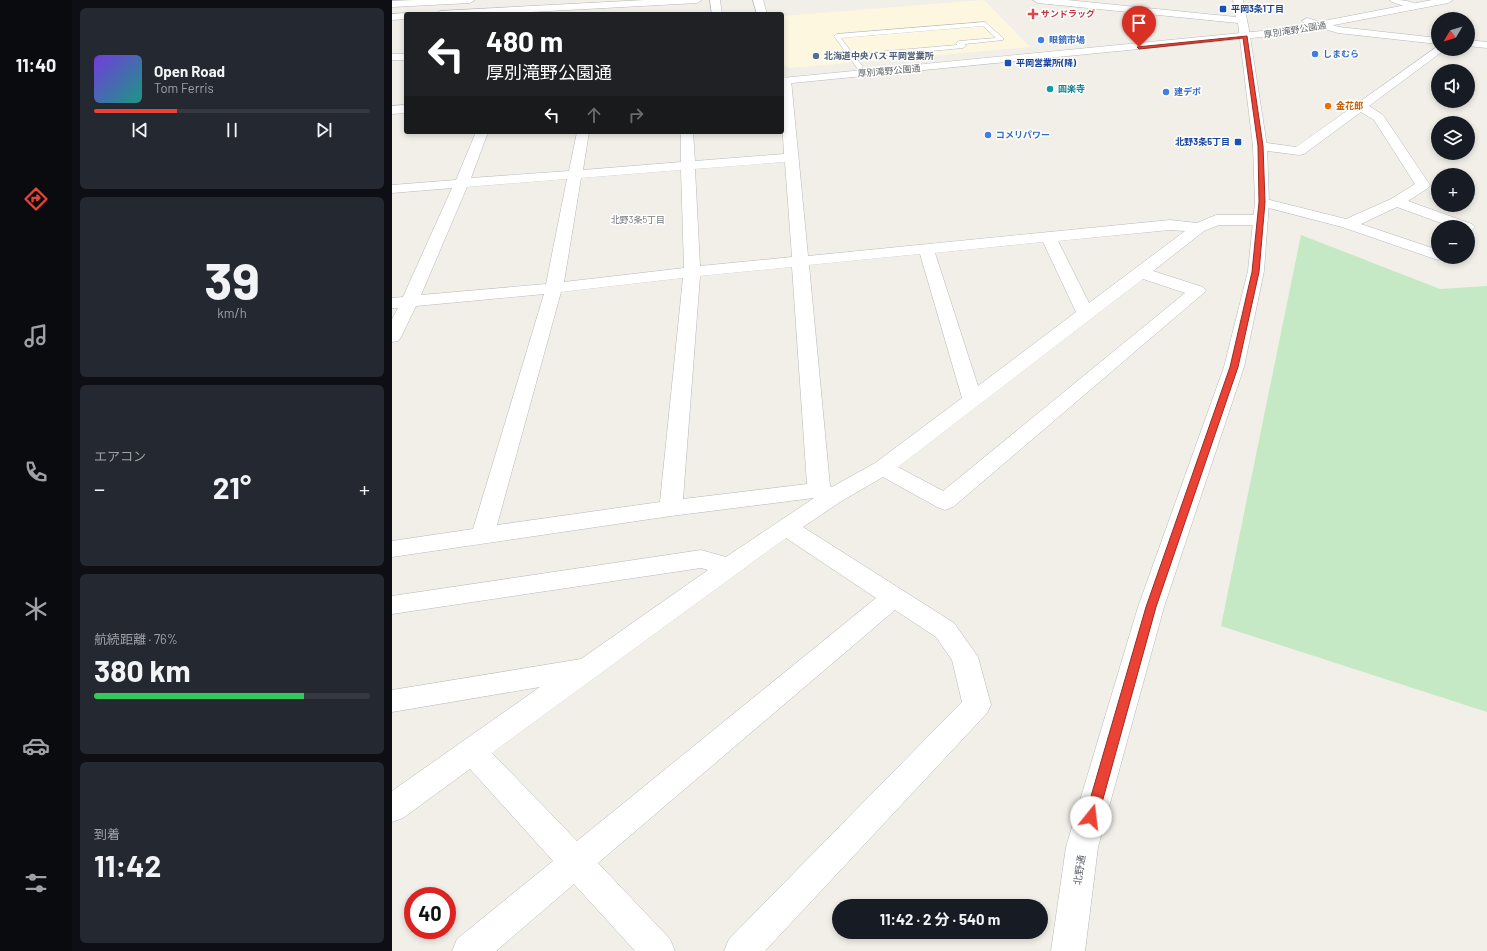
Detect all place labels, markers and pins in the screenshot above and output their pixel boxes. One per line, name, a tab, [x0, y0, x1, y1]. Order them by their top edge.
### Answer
place label: 平岡3条1丁目	[1231, 3, 1284, 14]
marker: 平岡3条1丁目	[1218, 4, 1228, 14]
pin	[1122, 6, 1156, 47]
place label: サンドラッグ	[1041, 8, 1095, 19]
marker: サンドラッグ	[1028, 9, 1038, 19]
place label: 眼鏡市場	[1049, 34, 1085, 45]
marker: 眼鏡市場	[1036, 35, 1046, 45]
place label: しまむら	[1323, 48, 1359, 59]
marker: しまむら	[1310, 49, 1320, 59]
place label: 北海道中央バス 平岡営業所	[824, 50, 934, 61]
marker: 北海道中央バス 平岡営業所	[811, 51, 821, 61]
place label: 平岡営業所(降)	[1016, 57, 1077, 68]
marker: 平岡営業所(降)	[1003, 58, 1013, 68]
place label: 圓楽寺	[1058, 83, 1085, 94]
marker: 圓楽寺	[1045, 84, 1055, 94]
place label: 建デポ	[1174, 86, 1201, 97]
marker: 建デポ	[1161, 87, 1171, 97]
place label: 金花郎	[1336, 100, 1363, 111]
marker: 金花郎	[1323, 101, 1333, 111]
place label: コメリパワー	[996, 129, 1050, 140]
marker: コメリパワー	[983, 130, 993, 140]
place label: 北野3条5丁目	[1175, 136, 1230, 147]
marker: 北野3条5丁目	[1233, 137, 1243, 147]

